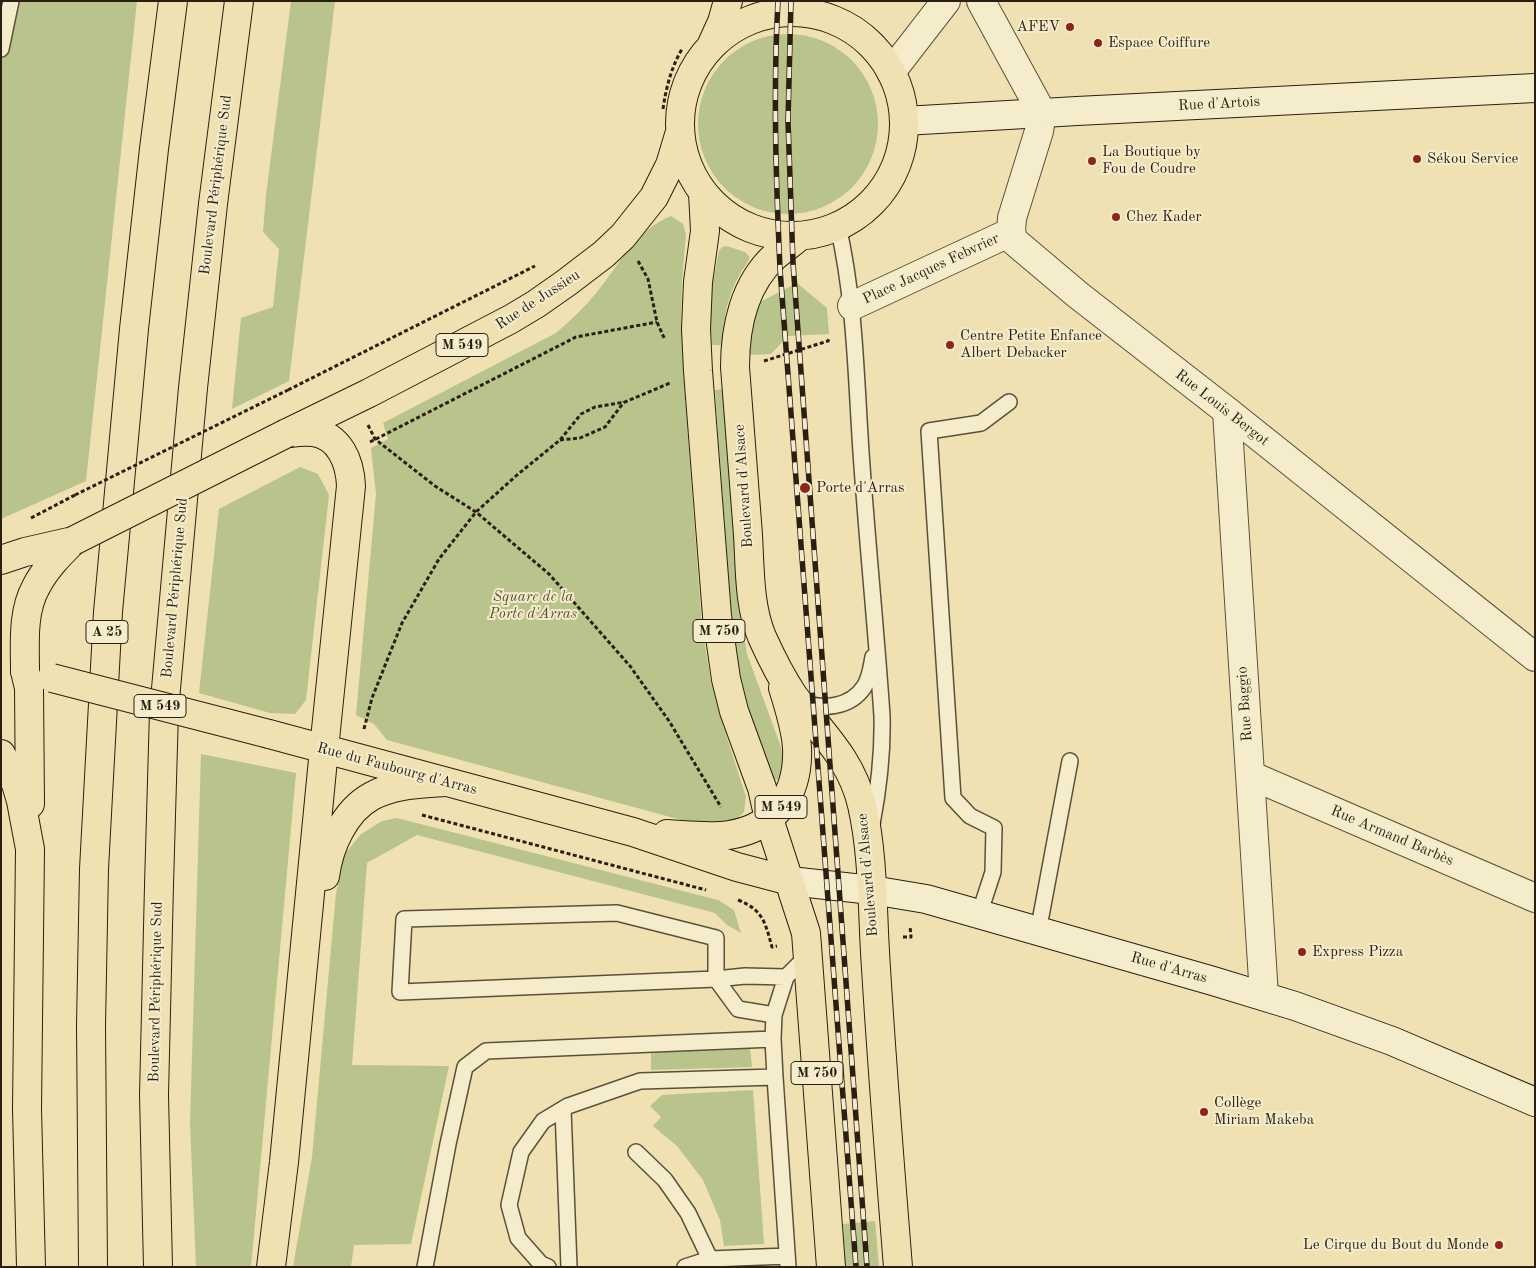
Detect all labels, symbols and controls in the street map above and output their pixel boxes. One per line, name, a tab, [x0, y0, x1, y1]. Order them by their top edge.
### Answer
place label: AFEV	[1016, 18, 1060, 36]
marker: AFEV	[1064, 21, 1076, 33]
place label: Espace Coiffure	[1108, 34, 1210, 52]
marker: Espace Coiffure	[1092, 37, 1104, 49]
street label: Rue d'Artois	[1178, 93, 1260, 115]
street label: Boulevard Périphérique Sud	[196, 94, 236, 276]
place label: La Boutique by Fou de Coudre	[1102, 143, 1201, 178]
place label: Sékou Service	[1427, 150, 1518, 168]
marker: Sékou Service	[1411, 153, 1423, 165]
marker: La Boutique by Fou de Coudre	[1086, 155, 1098, 167]
place label: Chez Kader	[1126, 208, 1202, 226]
marker: Chez Kader	[1110, 211, 1122, 223]
street label: Place Jacques Febvrier	[860, 229, 1002, 309]
street label: Rue de Jussieu	[492, 266, 584, 334]
place label: Centre Petite Enfance Albert Debacker	[960, 327, 1102, 362]
road number: M 549	[436, 334, 488, 356]
marker: Centre Petite Enfance Albert Debacker	[944, 339, 956, 351]
street label: Rue Louis Bergot	[1171, 366, 1273, 450]
street label: Boulevard d'Alsace	[731, 423, 757, 549]
place label: Porte d'Arras	[816, 479, 904, 497]
marker: Porte d'Arras	[798, 481, 812, 495]
street label: Boulevard Périphérique Sud	[158, 497, 192, 679]
park label: Square de la Porte d'Arras	[489, 588, 577, 623]
road number: A 25	[86, 620, 128, 644]
road number: M 750	[693, 620, 745, 642]
street label: Rue Baggio	[1233, 666, 1257, 742]
road number: M 549	[134, 694, 186, 718]
street label: Rue du Faubourg d'Arras	[315, 739, 479, 799]
road number: M 549	[755, 796, 807, 819]
street label: Rue Armand Barbès	[1328, 802, 1456, 870]
street label: Boulevard d'Alsace	[854, 812, 882, 938]
street label: Boulevard Périphérique Sud	[145, 901, 167, 1083]
place label: Express Pizza	[1312, 943, 1403, 961]
marker: Express Pizza	[1296, 946, 1308, 958]
street label: Rue d'Arras	[1129, 948, 1209, 988]
road number: M 750	[791, 1062, 843, 1084]
place label: Collège Miriam Makeba	[1214, 1094, 1314, 1129]
marker: Collège Miriam Makeba	[1198, 1106, 1210, 1118]
place label: Le Cirque du Bout du Monde	[1303, 1236, 1489, 1254]
marker: Le Cirque du Bout du Monde	[1493, 1239, 1505, 1251]

